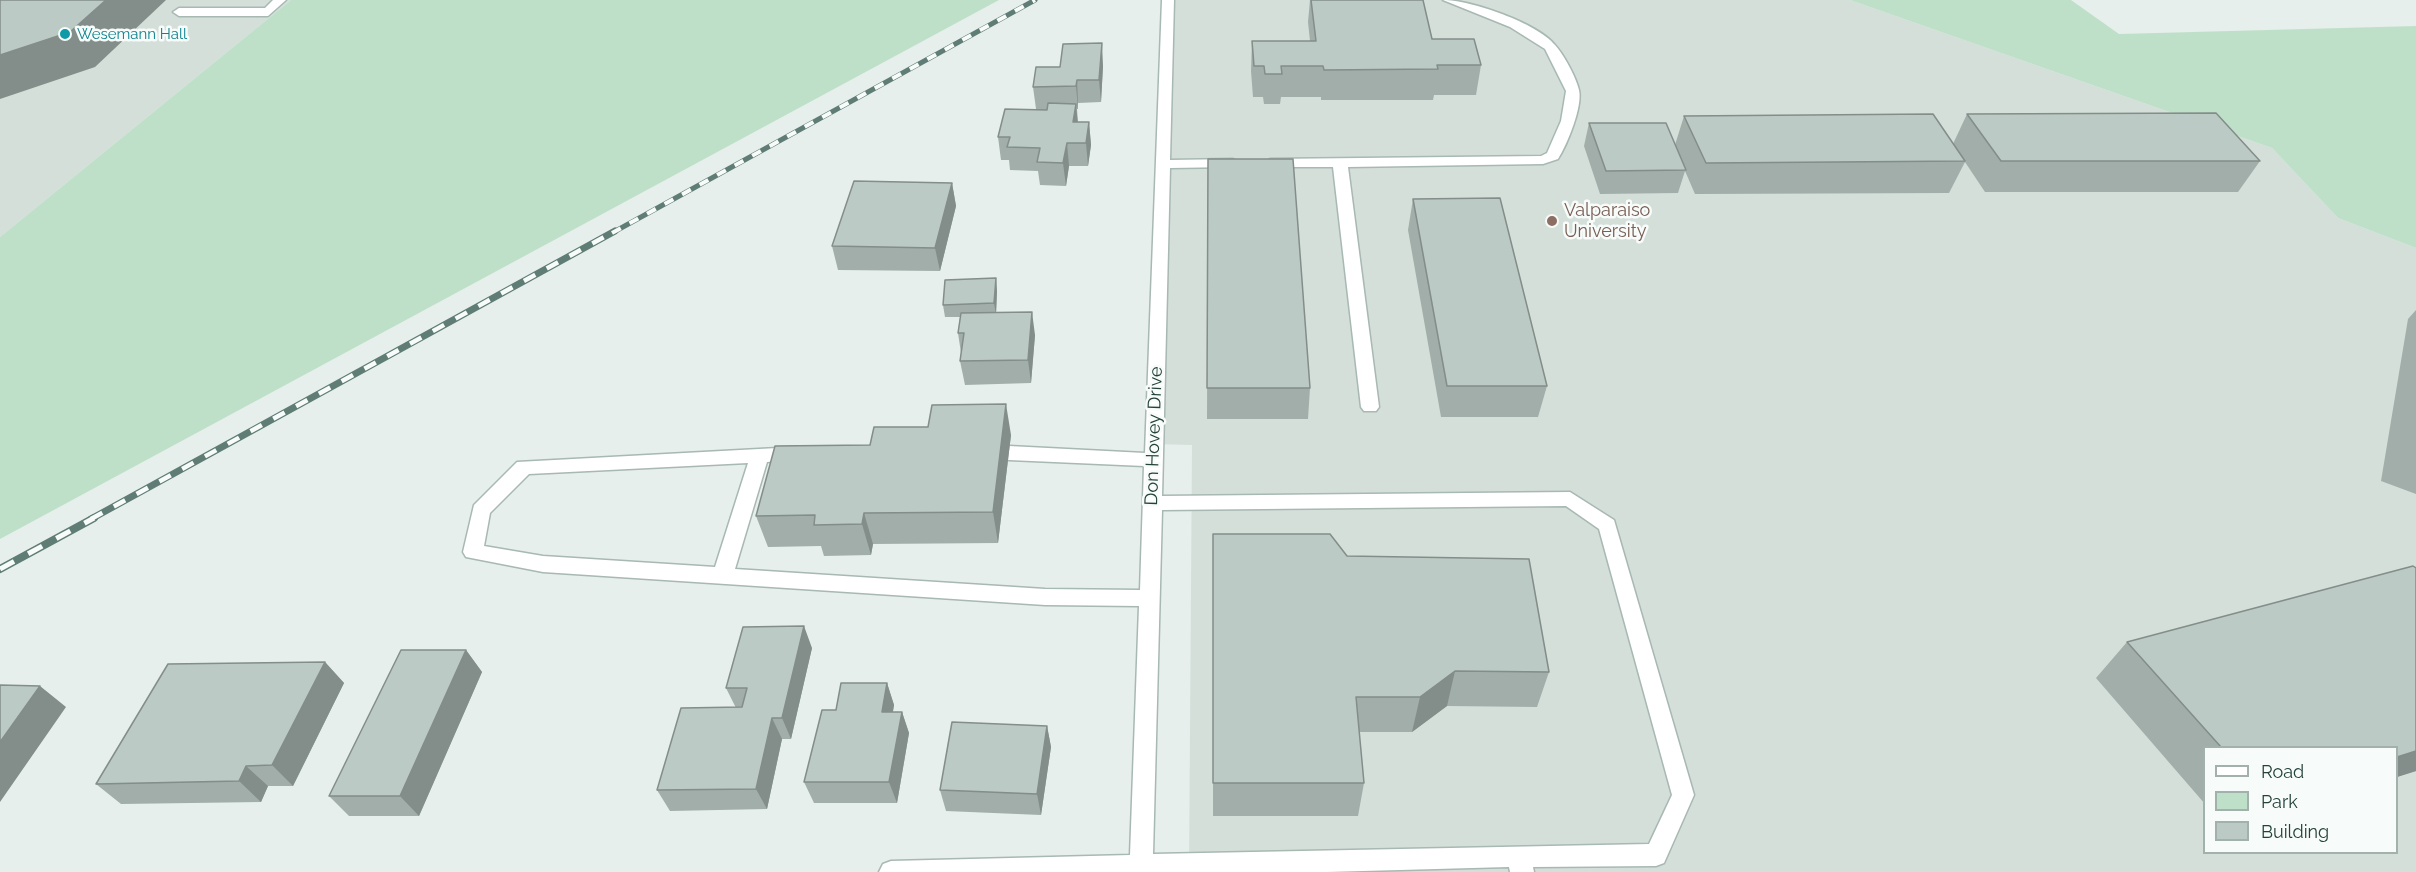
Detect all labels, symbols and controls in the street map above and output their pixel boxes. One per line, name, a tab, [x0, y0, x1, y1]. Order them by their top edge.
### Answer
place label: Wesemann Hall	[77, 25, 187, 43]
marker: Wesemann Hall	[58, 27, 72, 41]
place label: Valparaiso University	[1564, 200, 1650, 242]
marker: Valparaiso University	[1545, 214, 1559, 228]
street label: Don Hovey Drive	[1141, 366, 1167, 506]
legend	[2203, 746, 2398, 854]
text: Road	[2261, 761, 2304, 782]
text: Park	[2261, 791, 2298, 812]
text: Building	[2261, 821, 2329, 842]

